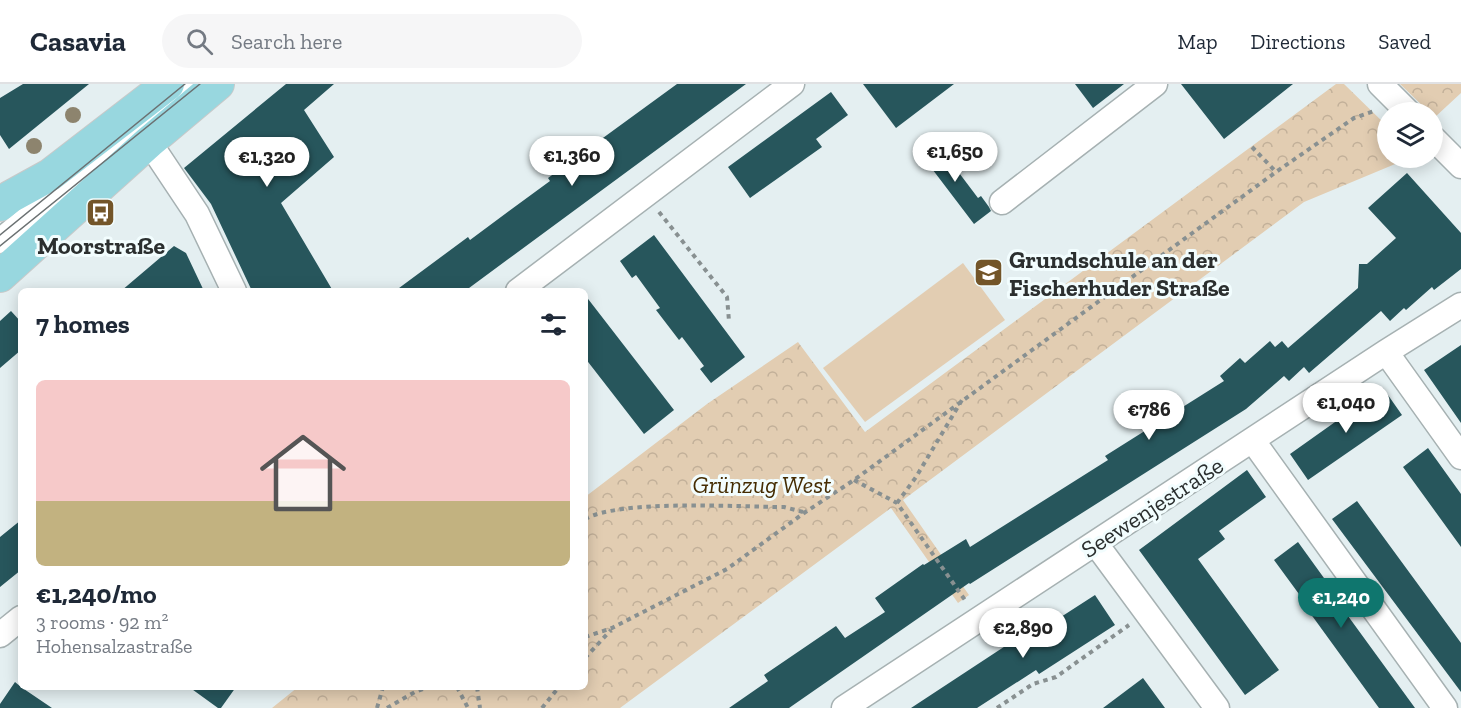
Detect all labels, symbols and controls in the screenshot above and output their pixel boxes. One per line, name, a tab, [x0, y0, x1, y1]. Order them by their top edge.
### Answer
search box	[162, 14, 582, 68]
text: Casavia	[30, 25, 126, 58]
icon: search	[183, 25, 216, 58]
text: Search here	[231, 28, 342, 55]
text: Map	[1178, 29, 1218, 54]
text: Directions	[1251, 29, 1345, 54]
text: Saved	[1378, 29, 1431, 54]
map controls	[1377, 102, 1443, 168]
button: layers	[1377, 102, 1443, 168]
pin: €1,650	[906, 132, 1004, 183]
pin: €1,360	[523, 136, 621, 187]
pin: €1,320	[218, 137, 316, 188]
text: €1,650	[927, 139, 983, 163]
text: €1,360	[543, 143, 601, 167]
text: €1,320	[238, 144, 296, 168]
bus stop icon: Moorstraße	[85, 196, 117, 228]
place label: Moorstraße	[37, 231, 165, 260]
place label: Grundschule an der Fischerhuder Straße	[1009, 245, 1230, 302]
school or university icon: Grundschule an der Fischerhuder Straße	[972, 257, 1004, 289]
text: 7 homes	[36, 308, 130, 340]
icon: filters	[537, 308, 570, 341]
pin: €1,040	[1297, 383, 1395, 434]
pin: €786	[1113, 390, 1185, 441]
text: €1,040	[1317, 390, 1375, 414]
text: €786	[1127, 397, 1171, 421]
icon: home	[249, 419, 357, 527]
street label: Seewenjestraße	[1075, 450, 1229, 564]
park label: Grünzug West	[692, 470, 832, 499]
text: €1,240/mo	[36, 578, 157, 610]
pin: €1,240	[1292, 578, 1390, 629]
text: €1,240	[1312, 585, 1370, 609]
pin: €2,890	[974, 608, 1072, 659]
text: 3 rooms · 92 m²	[36, 610, 168, 634]
text: €2,890	[993, 615, 1053, 639]
text: Hohensalzastraße	[36, 634, 192, 658]

